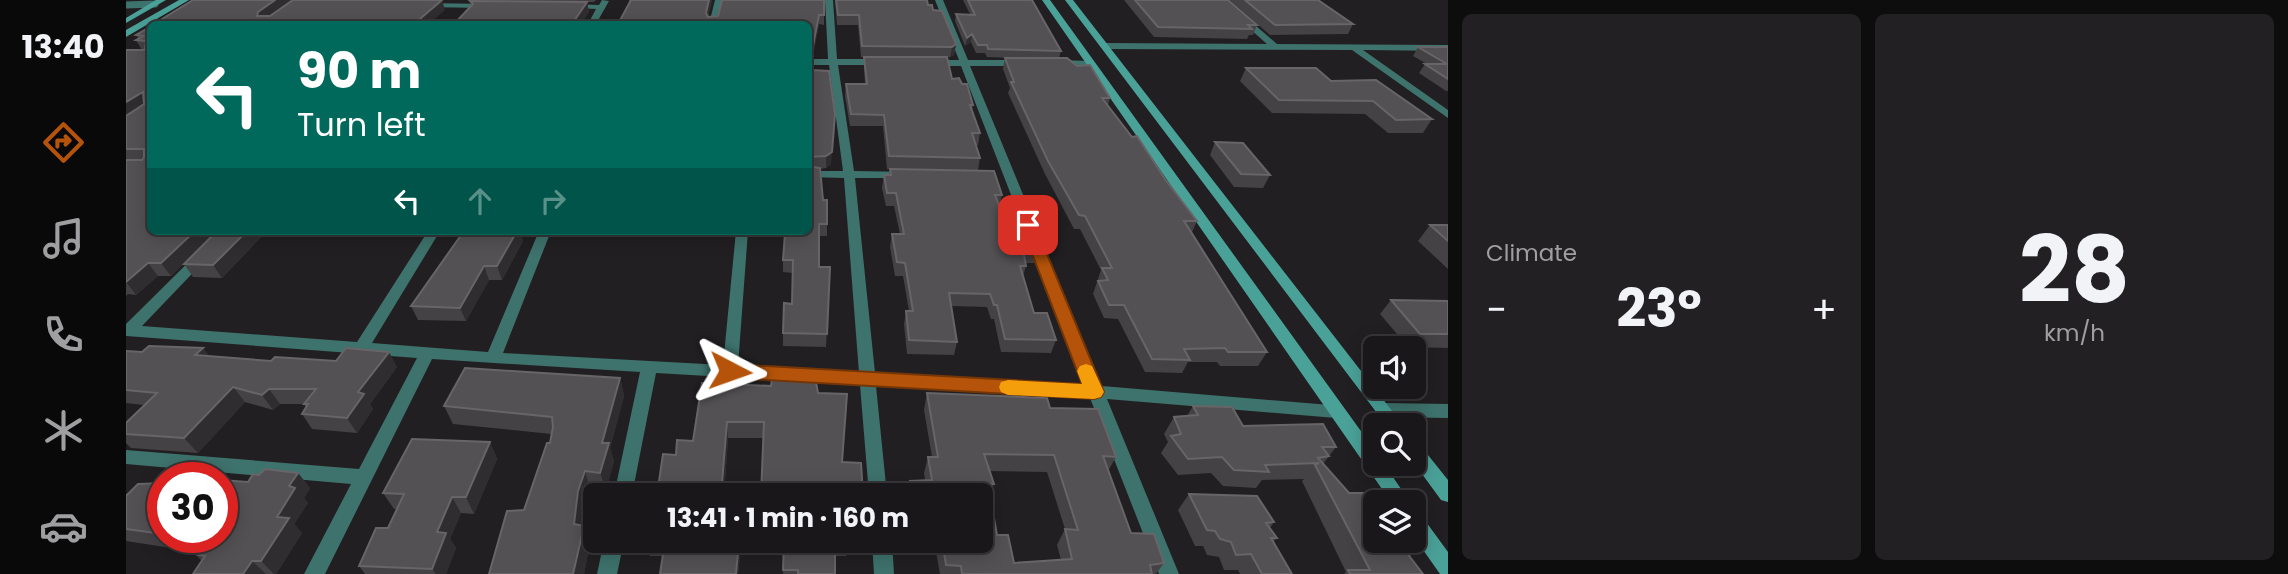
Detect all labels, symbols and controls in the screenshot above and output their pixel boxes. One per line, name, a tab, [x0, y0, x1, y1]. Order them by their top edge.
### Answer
text: 13:40	[21, 24, 105, 69]
text: 90 m	[297, 37, 421, 105]
icon: left	[182, 49, 273, 140]
text: Turn left	[297, 102, 426, 147]
icon: directions	[39, 118, 88, 167]
icon: left	[388, 182, 426, 220]
icon: ahead	[461, 182, 499, 220]
icon: right	[534, 182, 572, 220]
pin	[998, 195, 1058, 255]
icon: arrive	[1009, 206, 1047, 244]
text: 28	[2019, 206, 2130, 334]
icon: music	[39, 214, 88, 263]
text: Climate	[1486, 237, 1577, 269]
text: 23°	[1616, 272, 1702, 345]
text: −	[1486, 283, 1507, 336]
text: +	[1811, 283, 1837, 336]
icon: phone	[39, 310, 88, 359]
text: km/h	[2044, 317, 2105, 349]
position arrow	[693, 334, 767, 408]
map controls	[1363, 336, 1426, 553]
button: sound	[1363, 336, 1426, 399]
icon: climate	[39, 406, 88, 455]
button: search	[1363, 413, 1426, 476]
speed limit sign: 30	[147, 462, 238, 553]
button: layers	[1363, 490, 1426, 553]
text: 13:41 · 1 min · 160 m	[667, 500, 909, 536]
icon: car	[39, 502, 88, 551]

